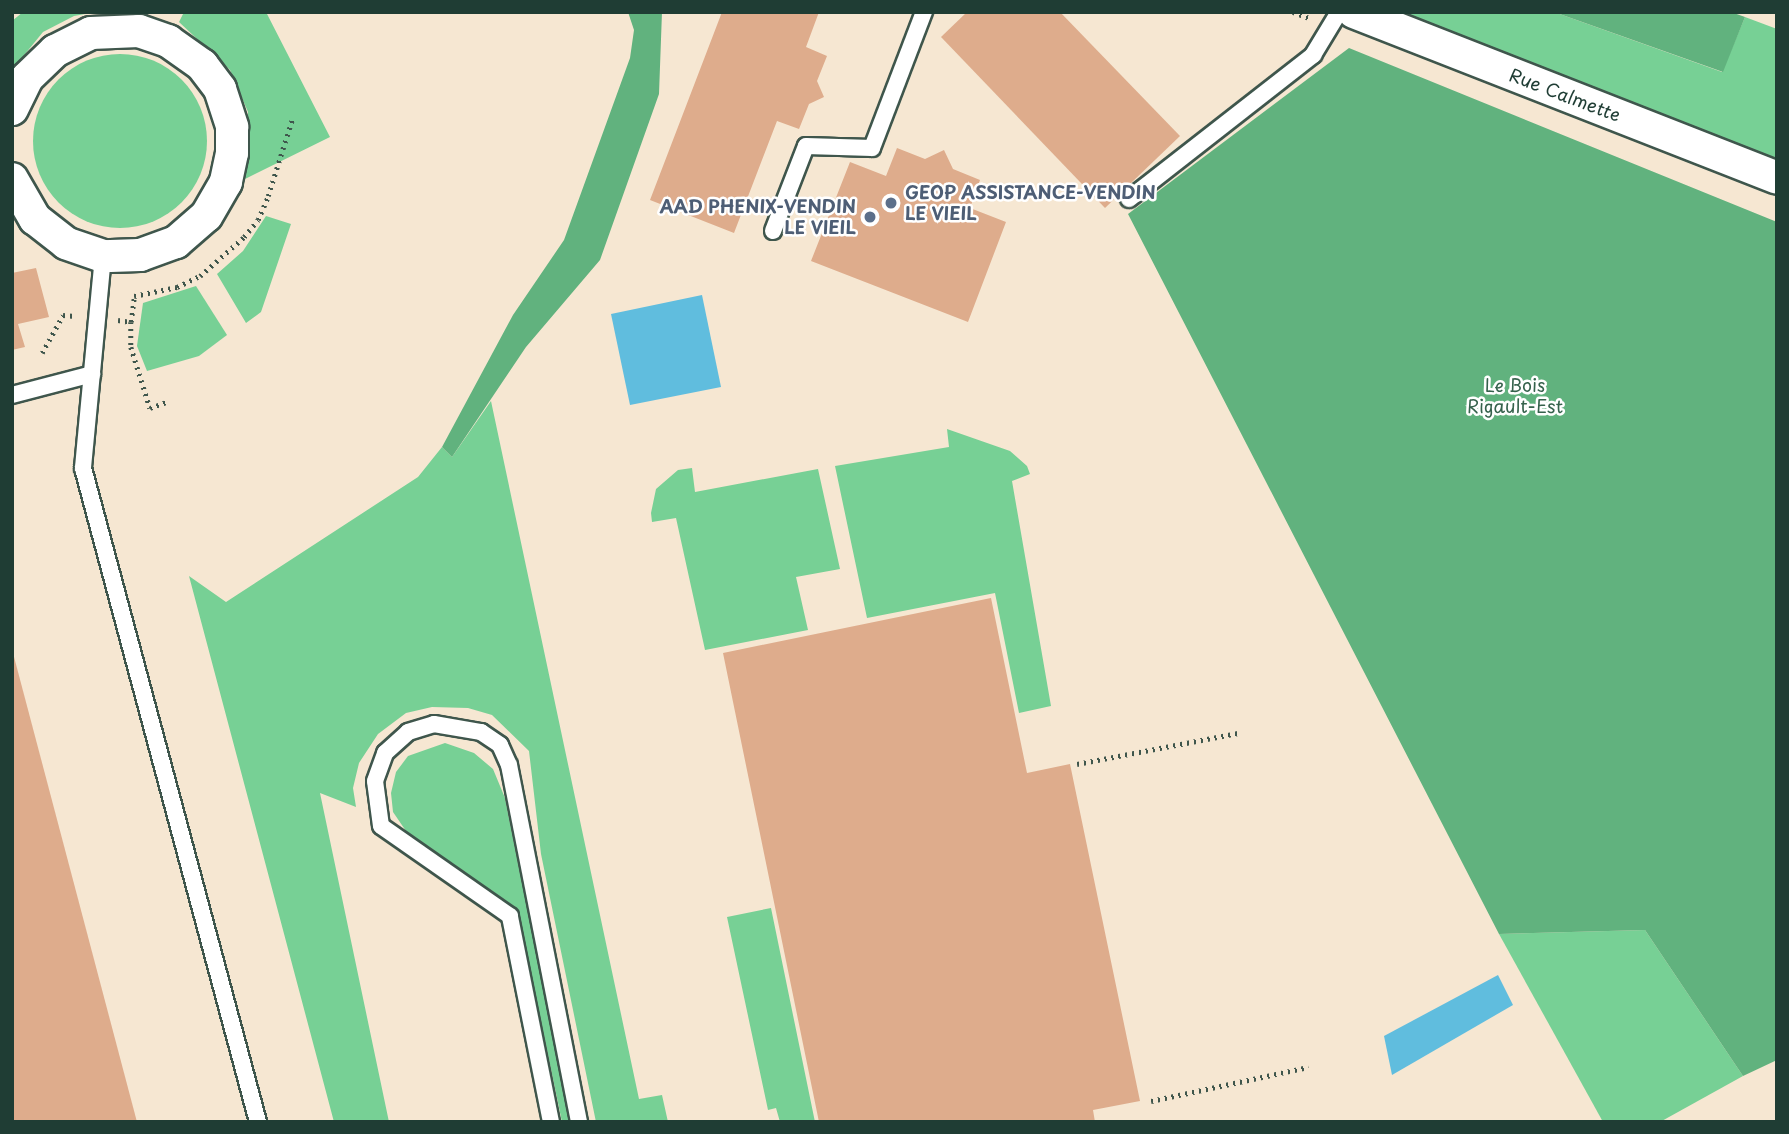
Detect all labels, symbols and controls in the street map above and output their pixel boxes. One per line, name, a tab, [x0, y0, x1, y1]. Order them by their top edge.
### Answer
street label: Rue Calmette	[1507, 64, 1623, 126]
place label: GEOP ASSISTANCE-VENDIN LE VIEIL	[905, 182, 1157, 224]
marker: GEOP ASSISTANCE-VENDIN LE VIEIL	[883, 195, 899, 211]
place label: AAD PHENIX-VENDIN LE VIEIL	[659, 196, 856, 238]
marker: AAD PHENIX-VENDIN LE VIEIL	[862, 209, 878, 225]
park label: Le Bois Rigault-Est	[1467, 375, 1563, 418]

